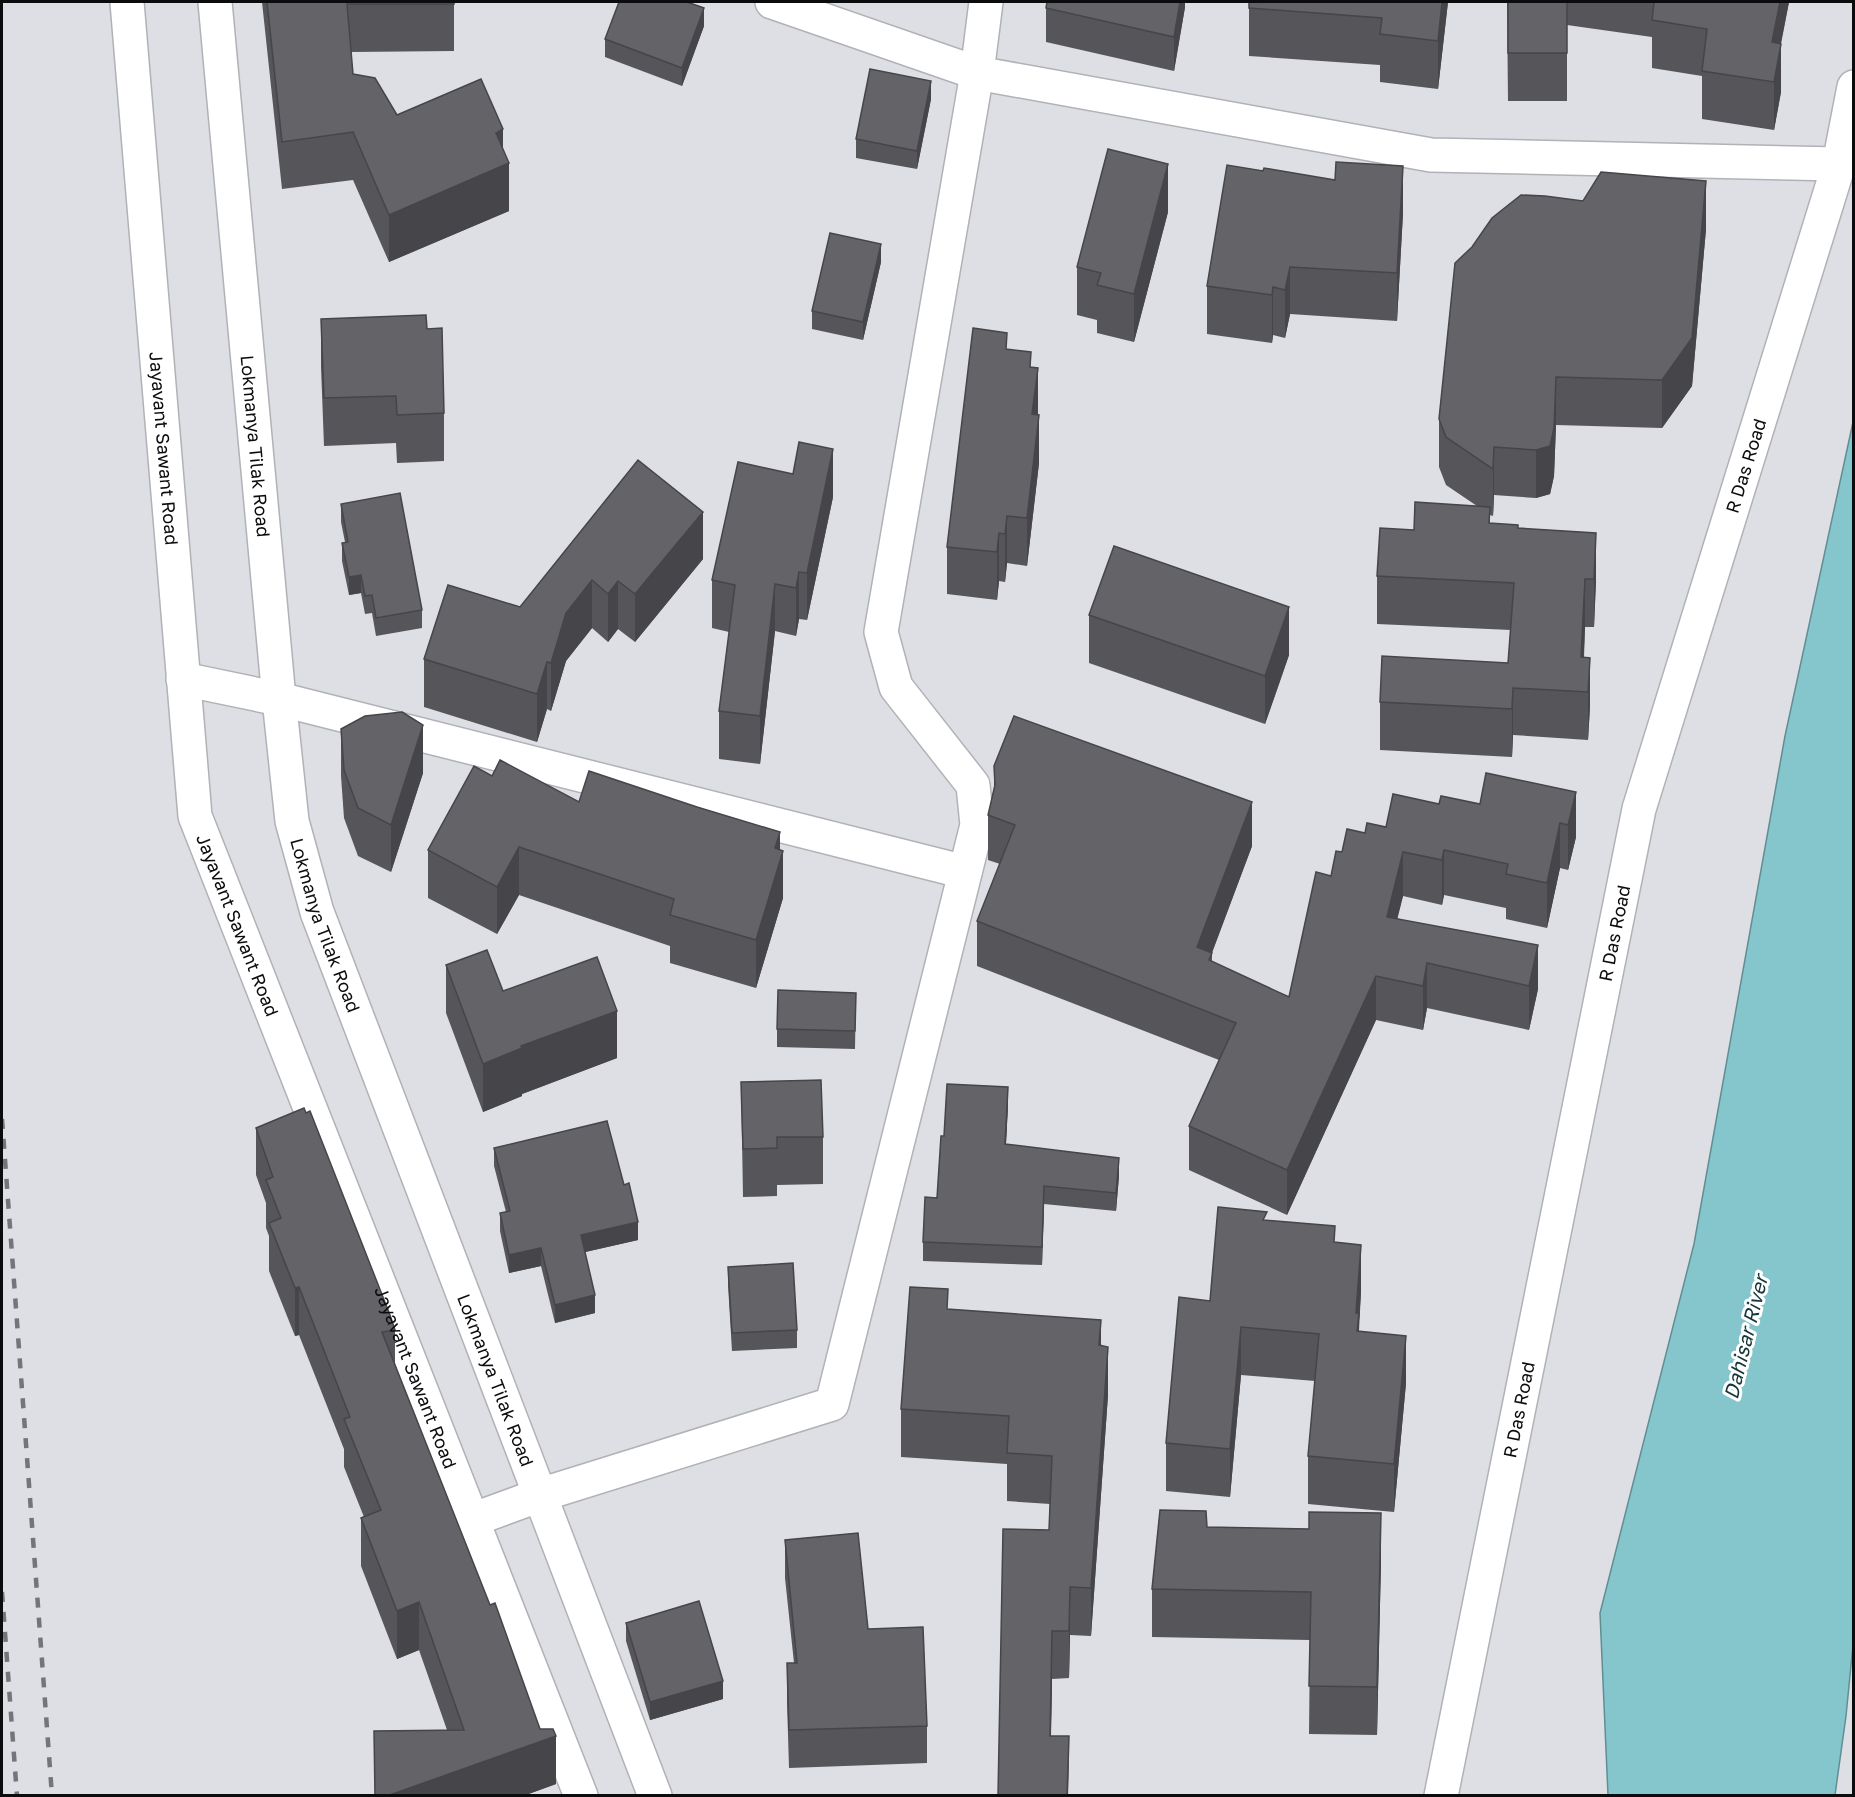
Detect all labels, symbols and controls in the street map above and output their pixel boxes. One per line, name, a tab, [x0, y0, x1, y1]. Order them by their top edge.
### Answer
street label: Jayavant Sawant Road	[145, 351, 183, 546]
street label: Lokmanya Tilak Road	[236, 354, 275, 538]
street label: R Das Road	[1720, 416, 1770, 516]
street label: Jayavant Sawant Road	[192, 831, 284, 1019]
street label: Lokmanya Tilak Road	[286, 835, 365, 1015]
street label: R Das Road	[1594, 883, 1634, 983]
water label: Dahisar River	[1718, 1269, 1773, 1401]
street label: Jayavant Sawant Road	[370, 1283, 462, 1472]
street label: Lokmanya Tilak Road	[453, 1291, 539, 1469]
street label: R Das Road	[1498, 1360, 1539, 1460]

